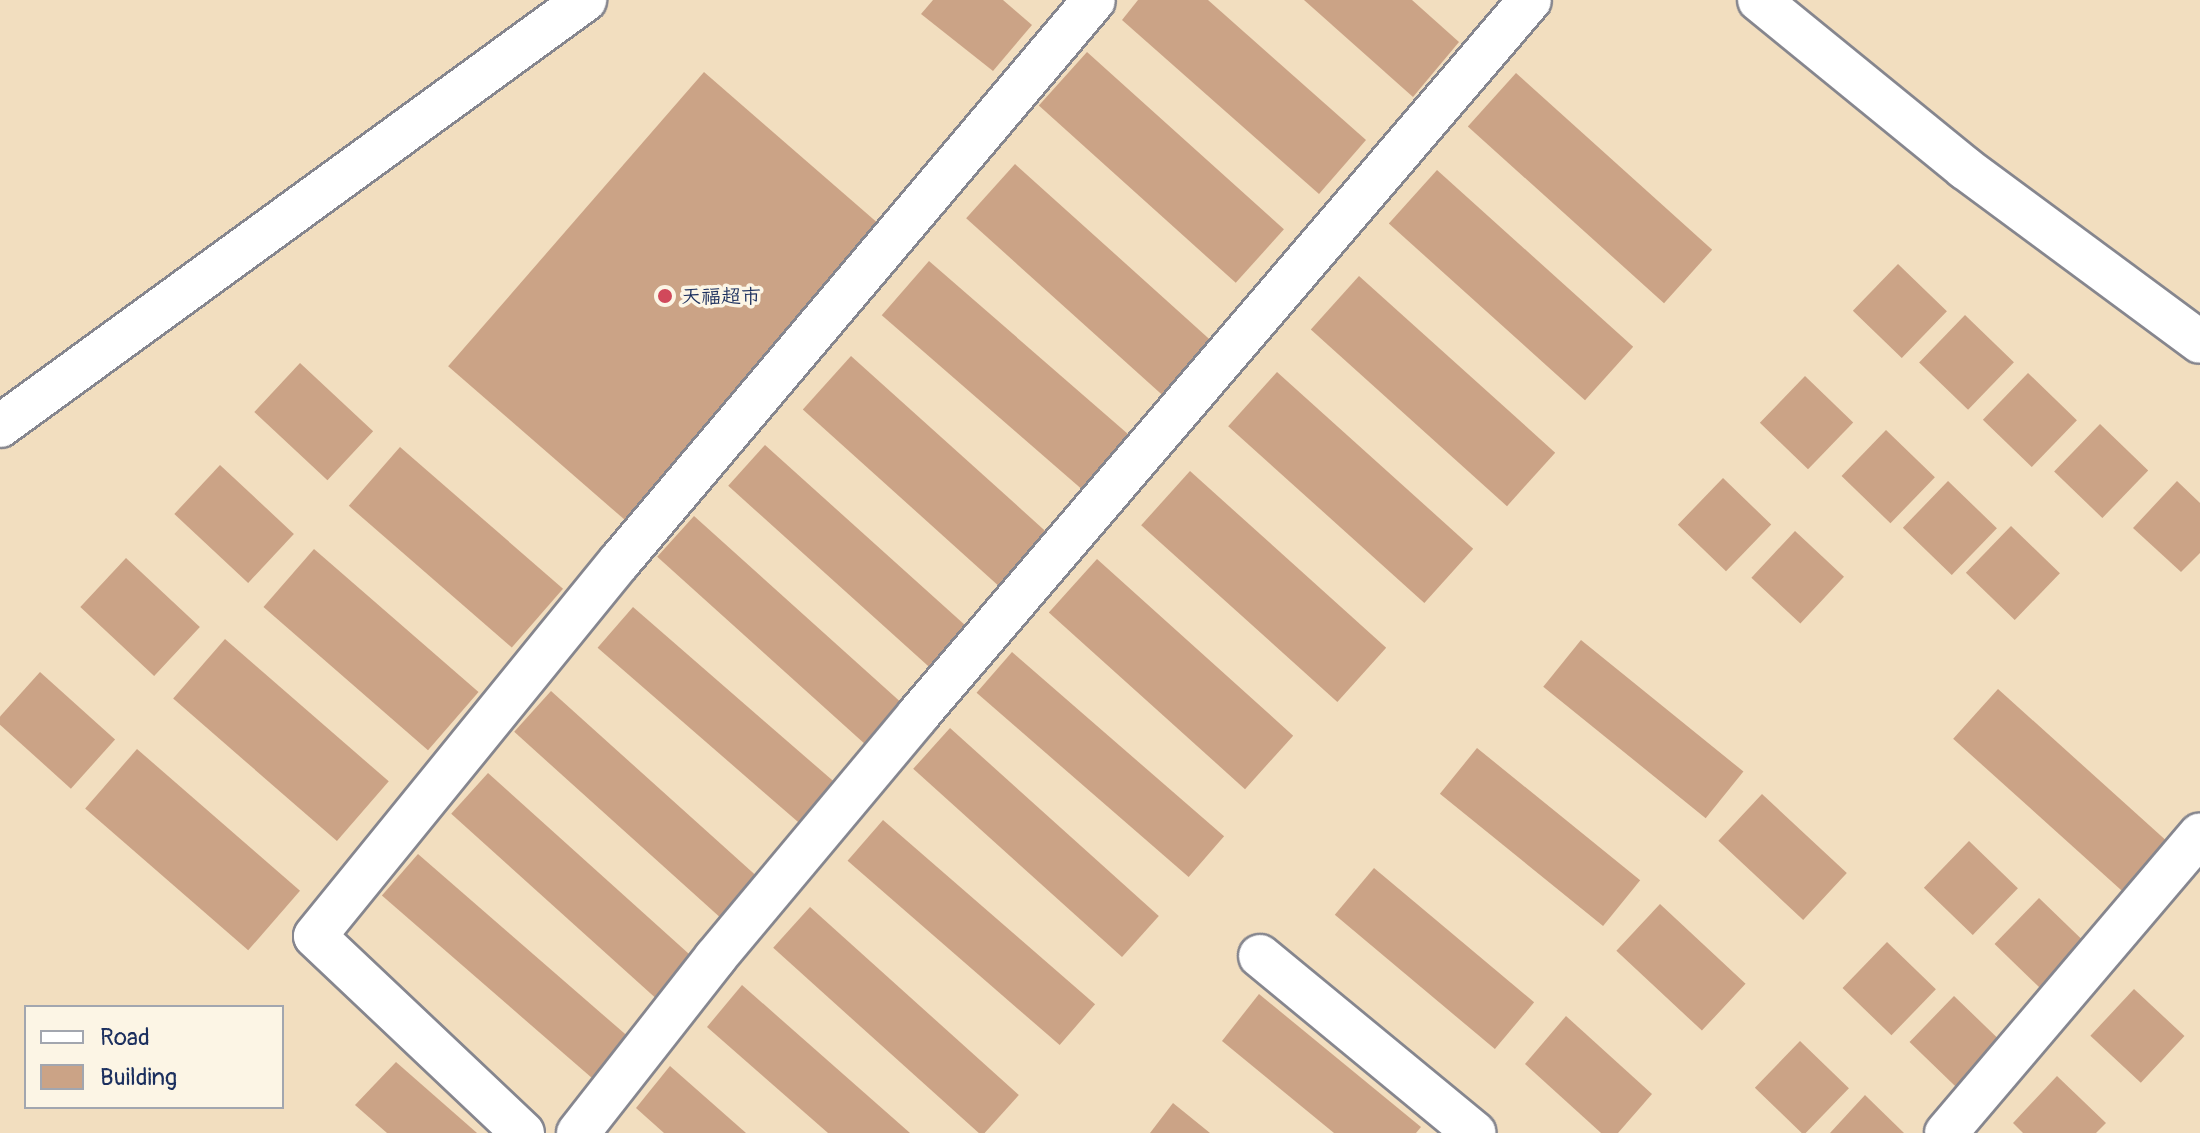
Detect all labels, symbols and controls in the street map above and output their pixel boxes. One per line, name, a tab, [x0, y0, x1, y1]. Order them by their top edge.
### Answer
place label: 天福超市	[681, 284, 761, 308]
marker: 天福超市	[656, 287, 674, 305]
legend	[24, 1005, 284, 1109]
text: Road	[100, 1023, 150, 1052]
text: Building	[100, 1063, 177, 1092]

